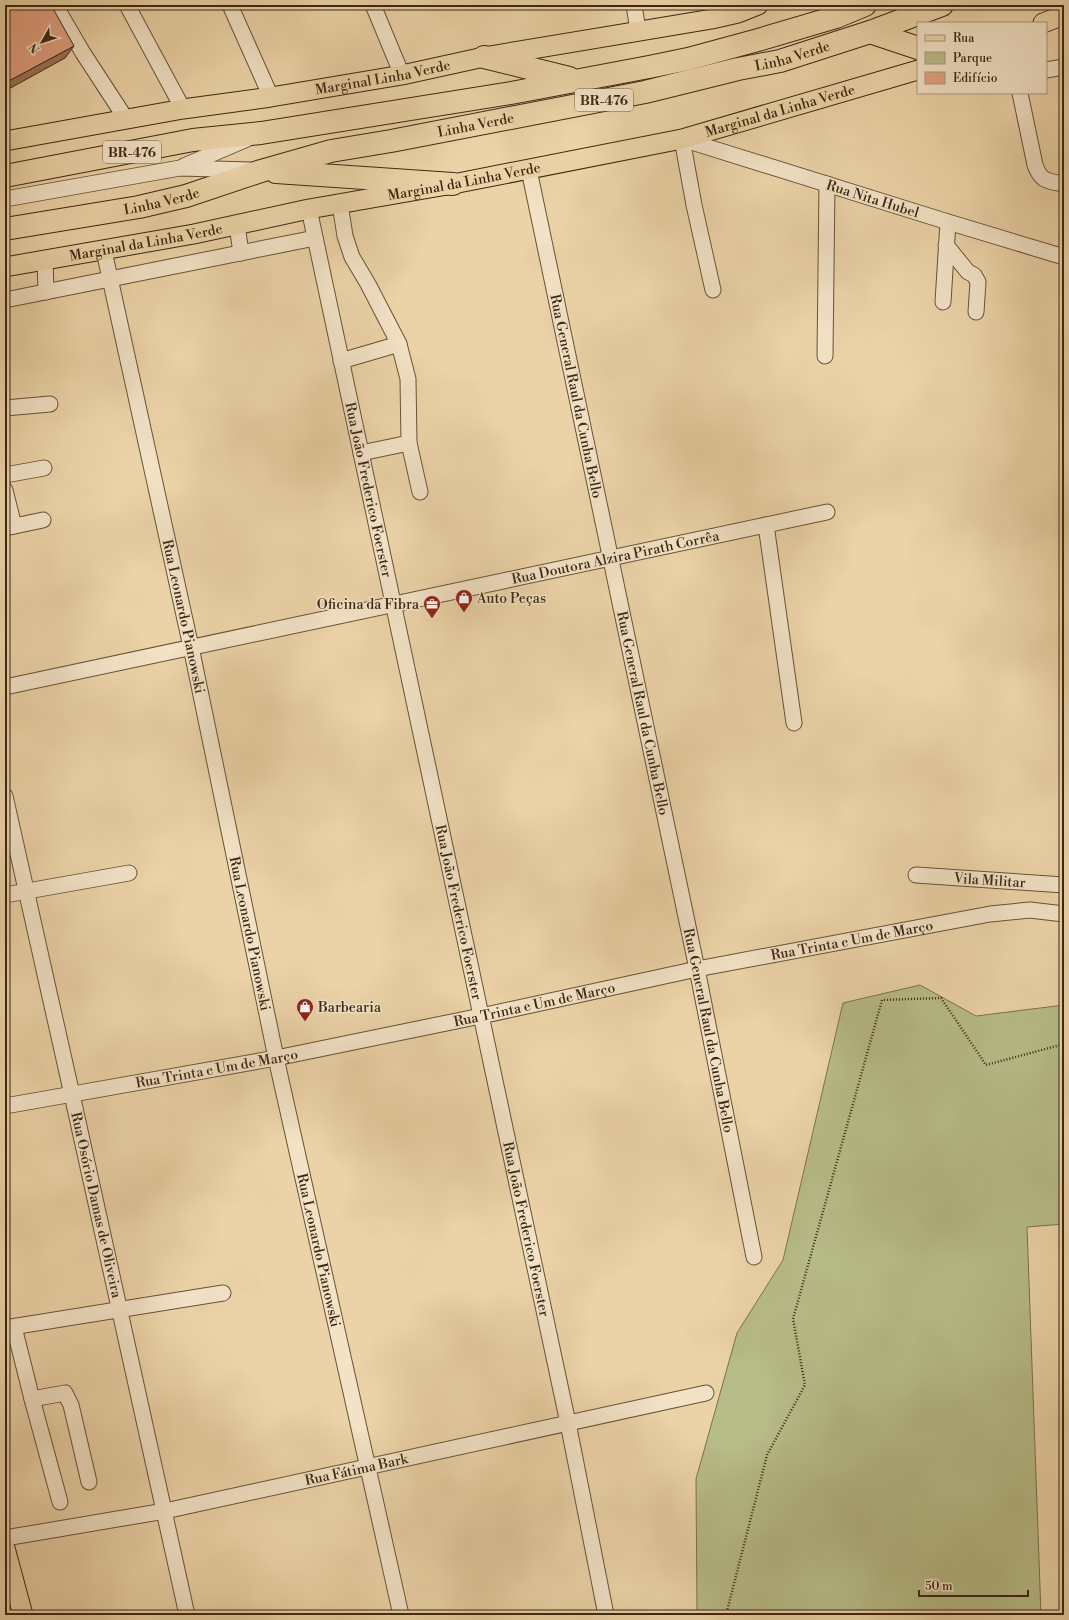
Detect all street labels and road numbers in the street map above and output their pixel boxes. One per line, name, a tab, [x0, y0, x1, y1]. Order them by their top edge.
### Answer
street label: Linha Verde	[753, 38, 832, 76]
street label: Marginal Linha Verde	[314, 57, 452, 99]
street label: Marginal da Linha Verde	[703, 81, 857, 142]
road number: BR-476	[575, 89, 633, 111]
street label: Linha Verde	[436, 109, 516, 142]
road number: BR-476	[103, 141, 161, 163]
street label: Marginal da Linha Verde	[386, 159, 542, 205]
street label: Rua Nita Hubel	[824, 177, 921, 222]
street label: Linha Verde	[122, 184, 202, 219]
street label: Marginal da Linha Verde	[68, 220, 224, 266]
street label: Rua General Raul da Cunha Bello	[545, 293, 606, 500]
street label: Rua João Frederico Foerster	[340, 401, 395, 579]
street label: Rua Doutora Alzira Pirath Corrêa	[510, 527, 722, 589]
street label: Rua Leonardo Pianowski	[158, 538, 208, 696]
street label: Rua General Raul da Cunha Bello	[612, 610, 672, 817]
street label: Rua João Frederico Foerster	[431, 823, 485, 1002]
street label: Rua Leonardo Pianowski	[225, 855, 274, 1013]
street label: Vila Militar	[952, 870, 1026, 892]
street label: Rua Trinta e Um de Março	[769, 917, 935, 965]
street label: Rua General Raul da Cunha Bello	[679, 927, 737, 1134]
street label: Rua Trinta e Um de Março	[452, 979, 617, 1031]
street label: Rua Trinta e Um de Março	[134, 1046, 300, 1093]
street label: Rua Osório Damas de Oliveira	[66, 1110, 125, 1301]
street label: Rua João Frederico Foerster	[498, 1140, 553, 1319]
street label: Rua Leonardo Pianowski	[292, 1172, 344, 1329]
street label: Rua Fátima Bark	[303, 1450, 410, 1490]

